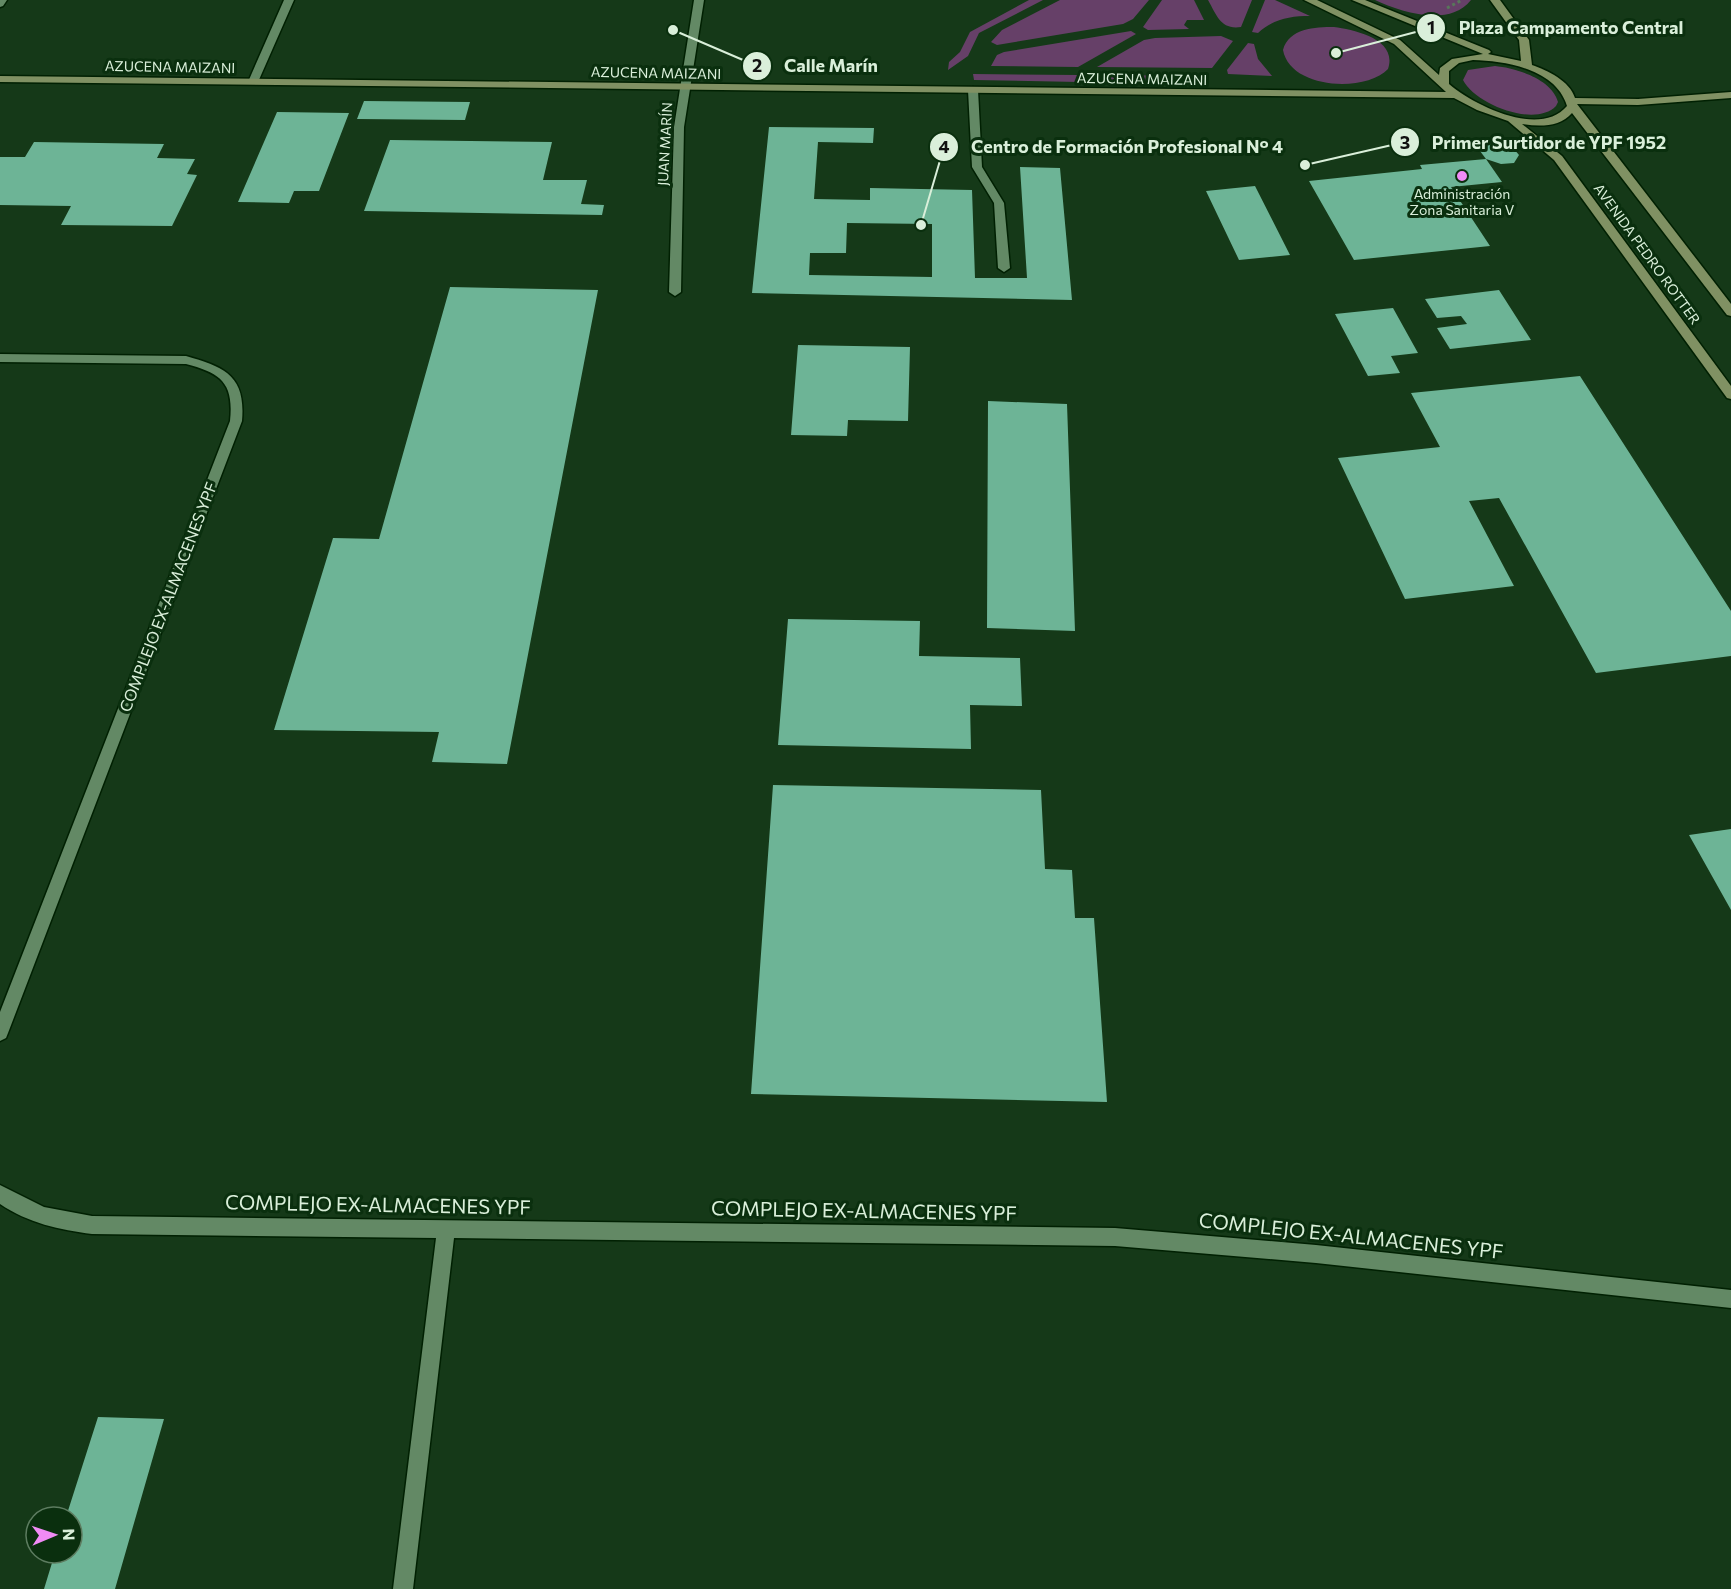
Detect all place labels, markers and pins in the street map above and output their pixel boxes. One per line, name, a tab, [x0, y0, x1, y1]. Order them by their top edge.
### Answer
callout: Plaza Campamento Central	[1416, 10, 1695, 46]
callout: Calle Marín	[742, 48, 890, 84]
callout: Primer Surtidor de YPF 1952	[1390, 124, 1679, 160]
callout: Centro de Formación Profesional N° 4	[929, 129, 1295, 165]
marker: Administración Zona Sanitaria V	[1455, 169, 1469, 183]
place label: Administración Zona Sanitaria V	[1410, 185, 1515, 218]

